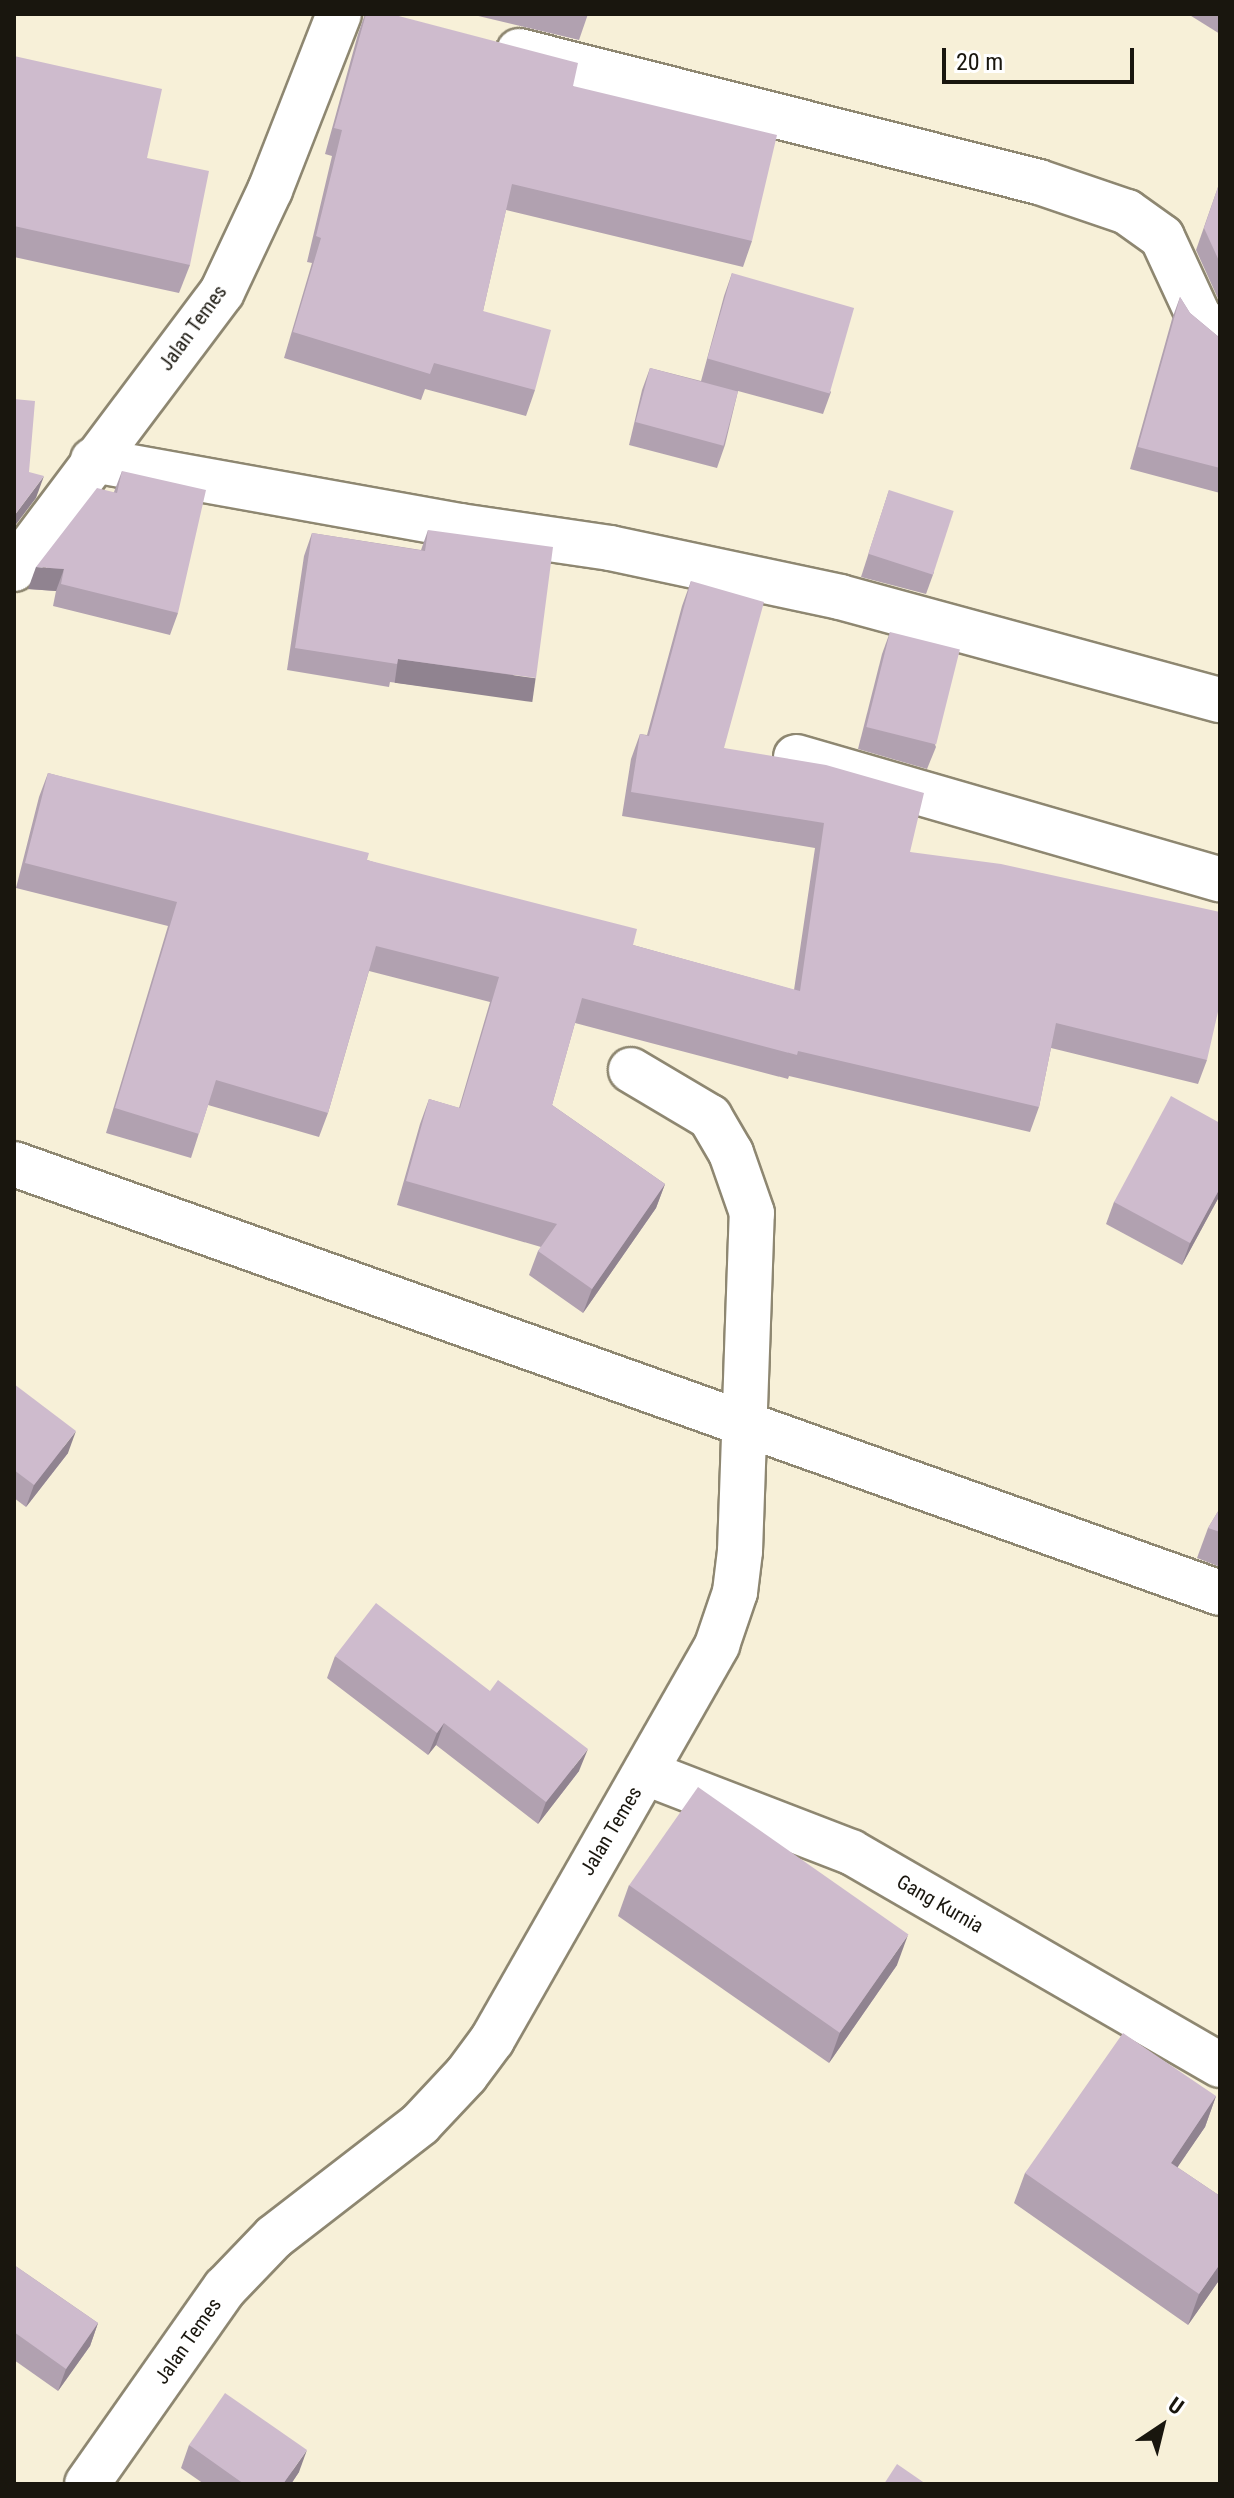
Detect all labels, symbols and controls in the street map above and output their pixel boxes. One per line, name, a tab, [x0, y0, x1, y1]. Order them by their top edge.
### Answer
scale bar	[946, 32, 1138, 82]
text: 20 m	[956, 48, 1003, 76]
street label: Jalan Temes	[154, 280, 232, 376]
street label: Jalan Temes	[575, 1782, 647, 1880]
street label: Gang Kurnia	[893, 1870, 987, 1938]
street label: Jalan Temes	[149, 2293, 227, 2389]
north arrow	[1122, 2386, 1202, 2466]
text: U	[1164, 2392, 1188, 2420]

